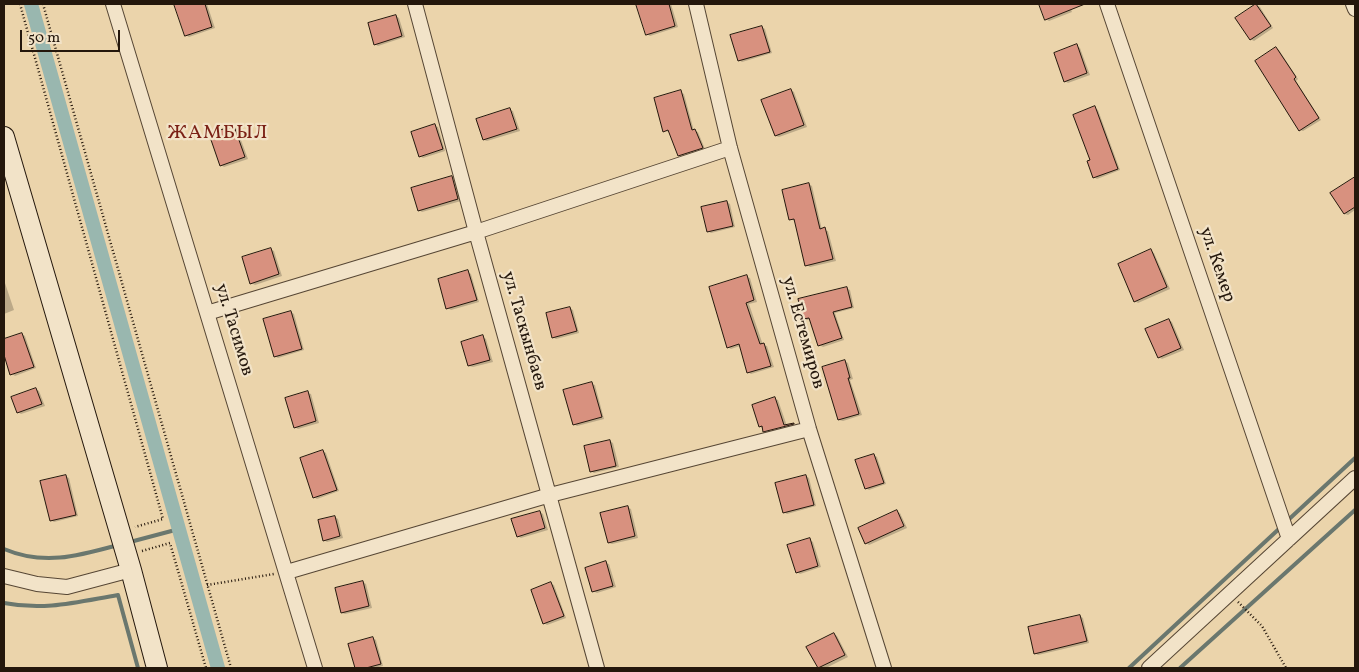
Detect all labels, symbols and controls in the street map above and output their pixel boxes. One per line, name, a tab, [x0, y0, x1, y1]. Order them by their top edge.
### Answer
scale bar	[22, 20, 122, 52]
text: 50 m	[28, 28, 60, 49]
district label: ЖАМБЫЛ	[167, 122, 269, 146]
street label: ул. Кемер	[1193, 225, 1239, 305]
street label: ул. Таскынбаев	[496, 269, 550, 393]
street label: ул. Естемиров	[776, 274, 828, 392]
street label: ул. Тасимов	[209, 281, 257, 379]

